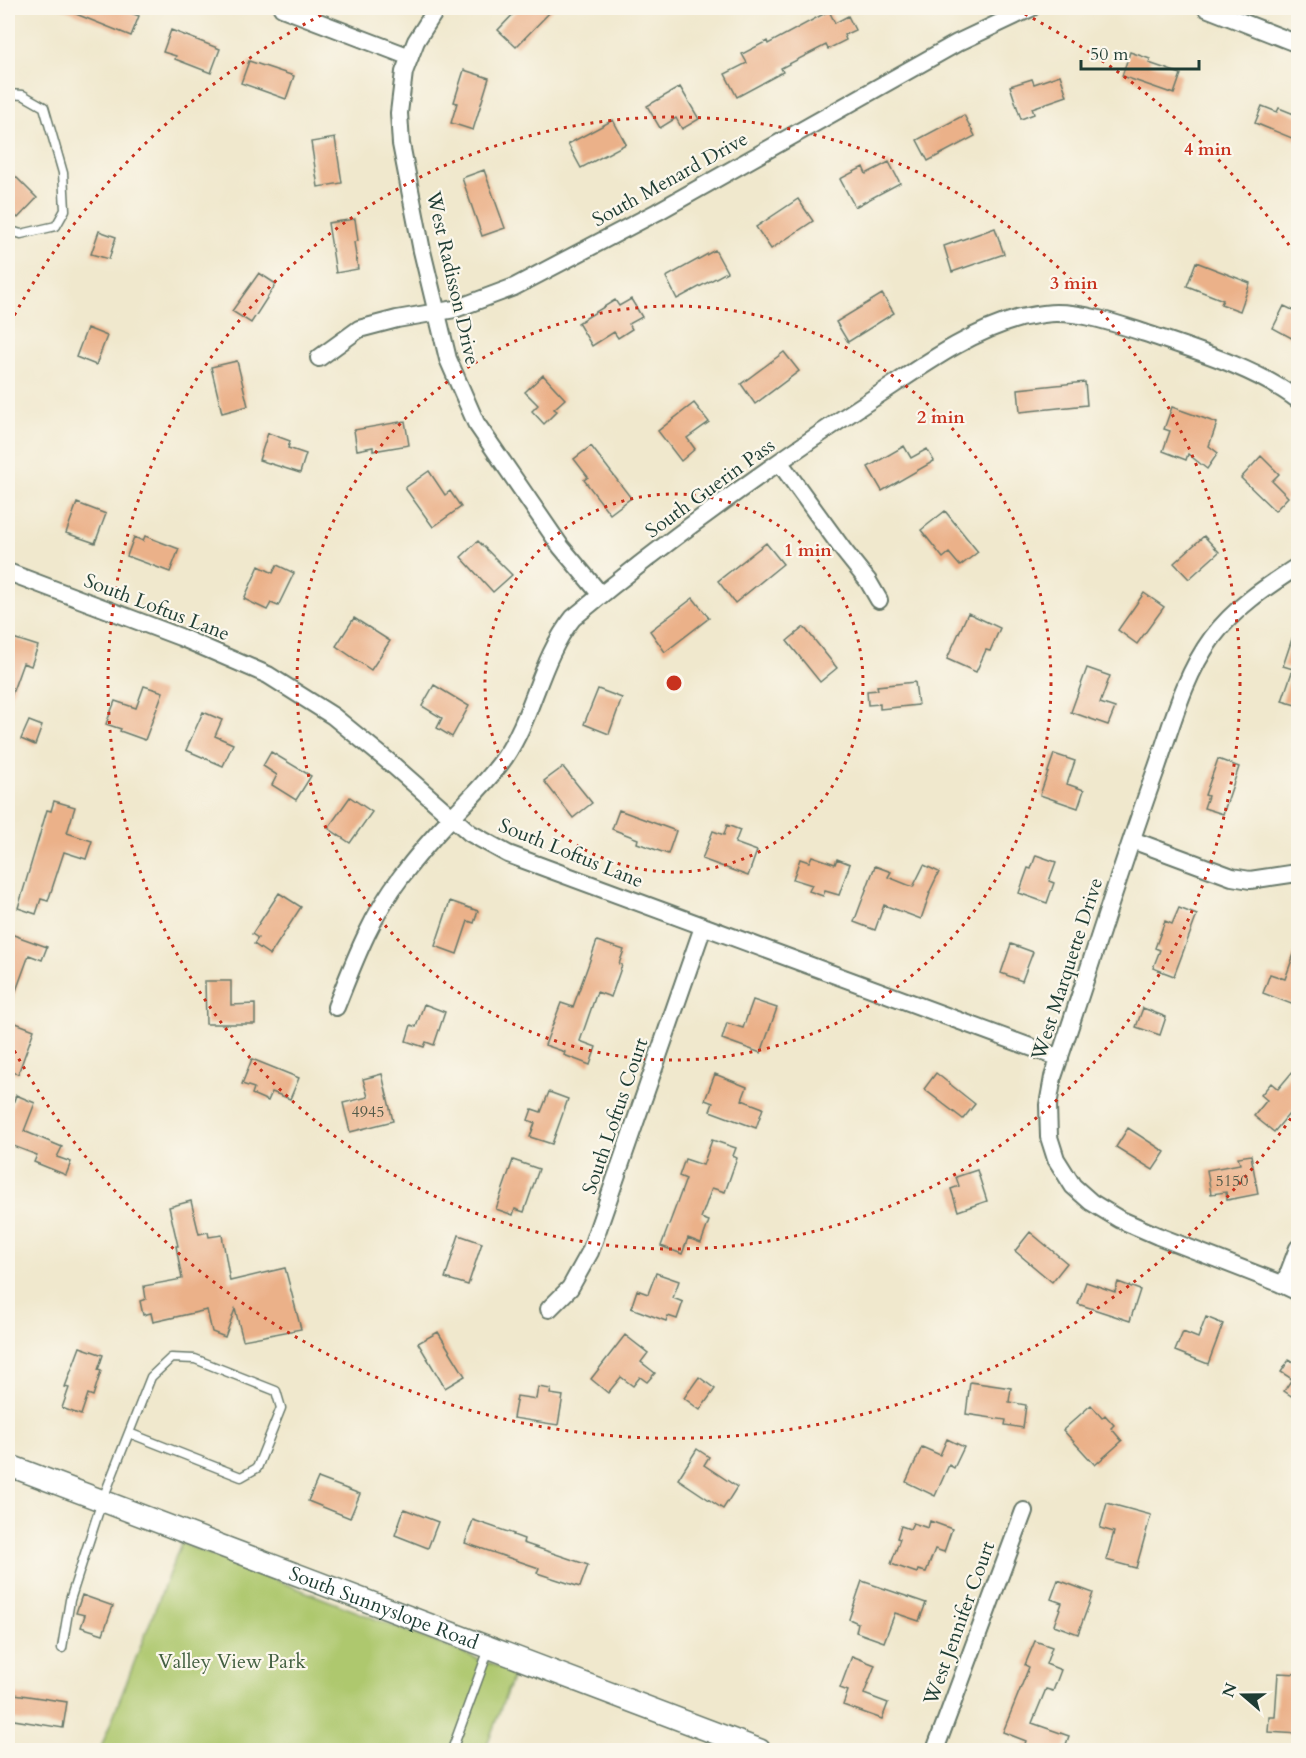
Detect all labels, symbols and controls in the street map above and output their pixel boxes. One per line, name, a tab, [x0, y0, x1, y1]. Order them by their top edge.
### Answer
scale bar	[1081, 33, 1200, 71]
text: 50 m	[1090, 42, 1129, 67]
street label: South Menard Drive	[587, 125, 753, 233]
text: 4 min	[1184, 137, 1232, 162]
street label: West Radisson Drive	[420, 187, 486, 368]
text: 3 min	[1050, 271, 1098, 296]
text: 2 min	[917, 405, 965, 430]
street label: South Guerin Pass	[640, 432, 780, 544]
text: 1 min	[784, 538, 832, 563]
street label: South Loftus Lane	[80, 567, 234, 647]
centre of rings	[664, 673, 684, 693]
street label: South Loftus Lane	[495, 812, 647, 894]
street label: West Marquette Drive	[1024, 874, 1109, 1065]
street label: South Loftus Court	[576, 1034, 655, 1198]
house number: 4945	[352, 1101, 384, 1123]
house number: 5150	[1216, 1170, 1248, 1192]
street label: West Jennifer Court	[917, 1537, 1001, 1710]
street label: South Sunnyslope Road	[285, 1559, 483, 1656]
park label: Valley View Park	[158, 1648, 306, 1675]
north arrow	[1213, 1665, 1273, 1725]
text: N	[1217, 1680, 1243, 1701]

